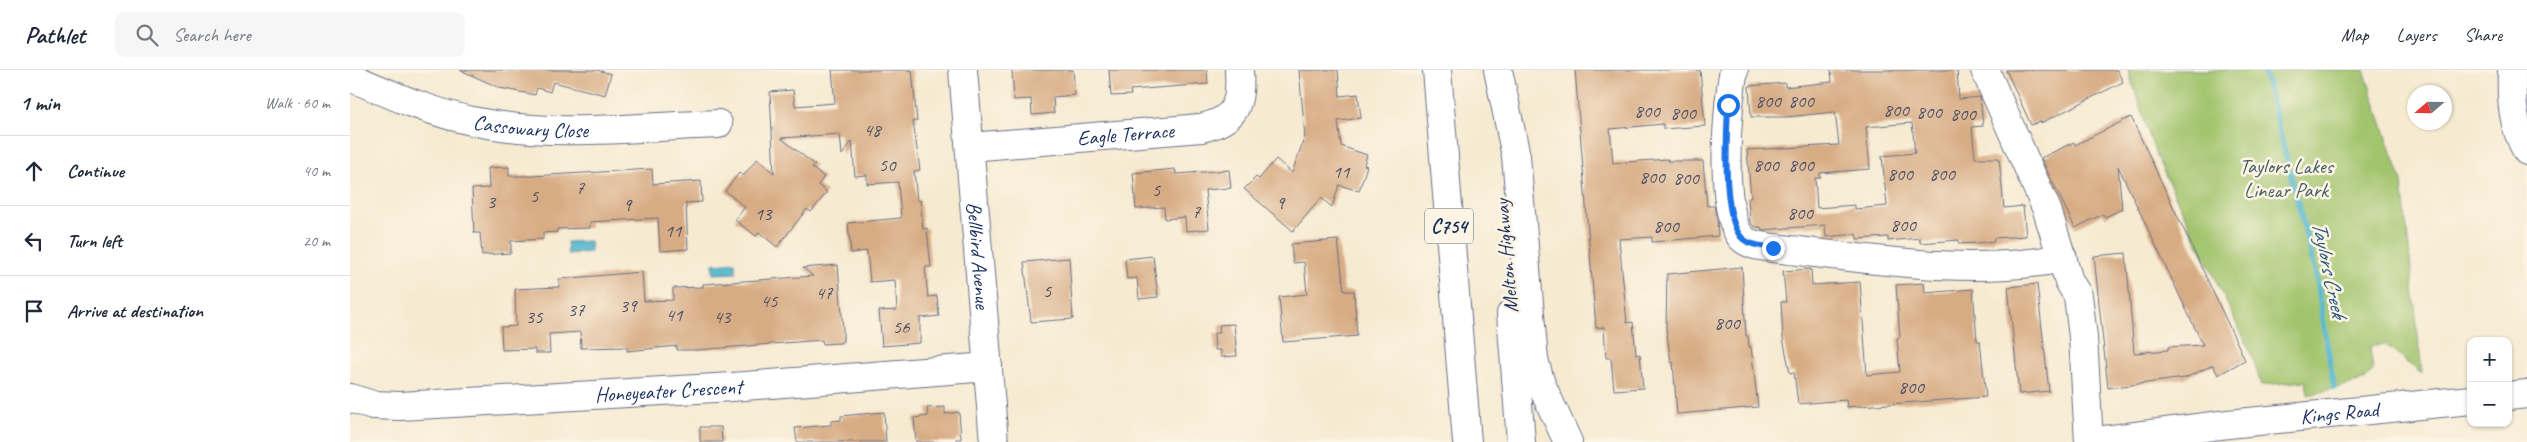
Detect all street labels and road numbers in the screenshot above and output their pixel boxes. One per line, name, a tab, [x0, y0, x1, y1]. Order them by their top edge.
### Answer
street label: Cassowary Close	[471, 109, 589, 143]
street label: Eagle Terrace	[1076, 117, 1176, 151]
street label: Melton Highway	[1488, 196, 1524, 314]
street label: Bellbird Avenue	[961, 201, 996, 311]
road number: C754	[1425, 208, 1473, 244]
street label: Honeyeater Crescent	[594, 373, 746, 408]
street label: Kings Road	[2299, 396, 2383, 430]

